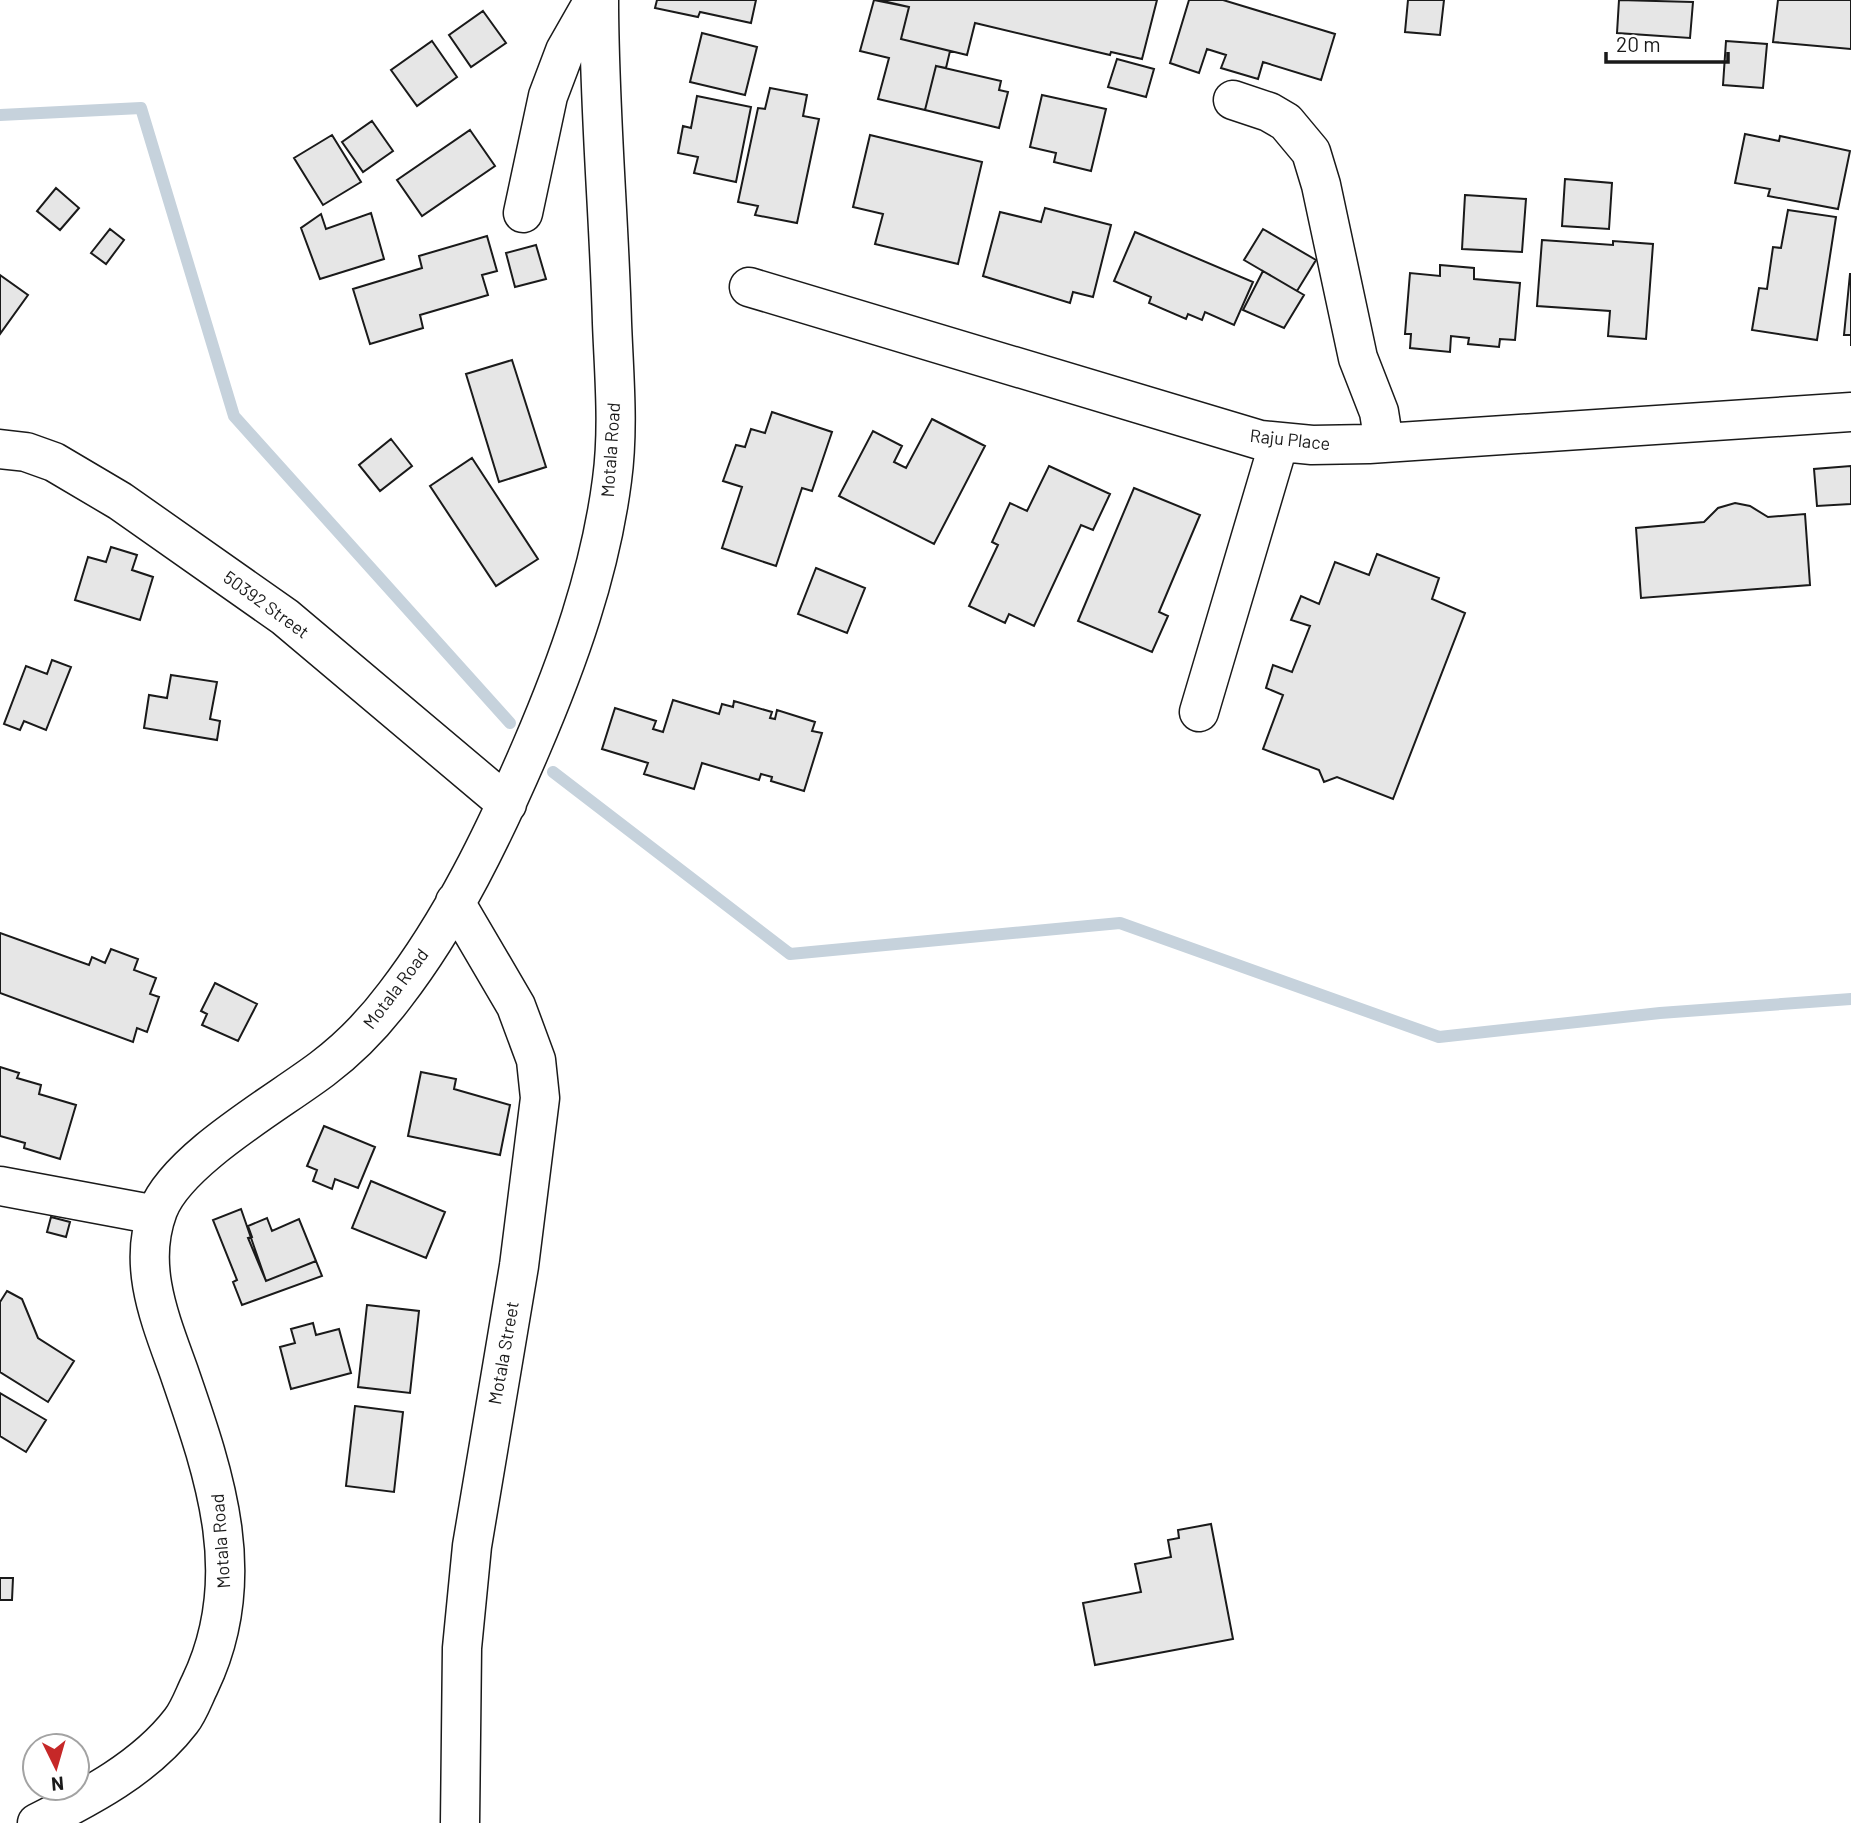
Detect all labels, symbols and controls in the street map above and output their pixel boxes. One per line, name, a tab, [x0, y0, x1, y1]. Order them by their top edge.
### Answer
scale bar	[1606, 21, 1728, 65]
text: 20 m	[1616, 31, 1661, 56]
street label: Motala Road	[596, 402, 624, 498]
street label: Raju Place	[1249, 424, 1331, 454]
street label: 50392 Street	[219, 566, 314, 643]
street label: Motala Road	[358, 944, 433, 1033]
street label: Motala Street	[483, 1300, 523, 1406]
street label: Motala Road	[206, 1493, 234, 1589]
north arrow	[21, 1732, 91, 1802]
text: N	[50, 1772, 65, 1796]

